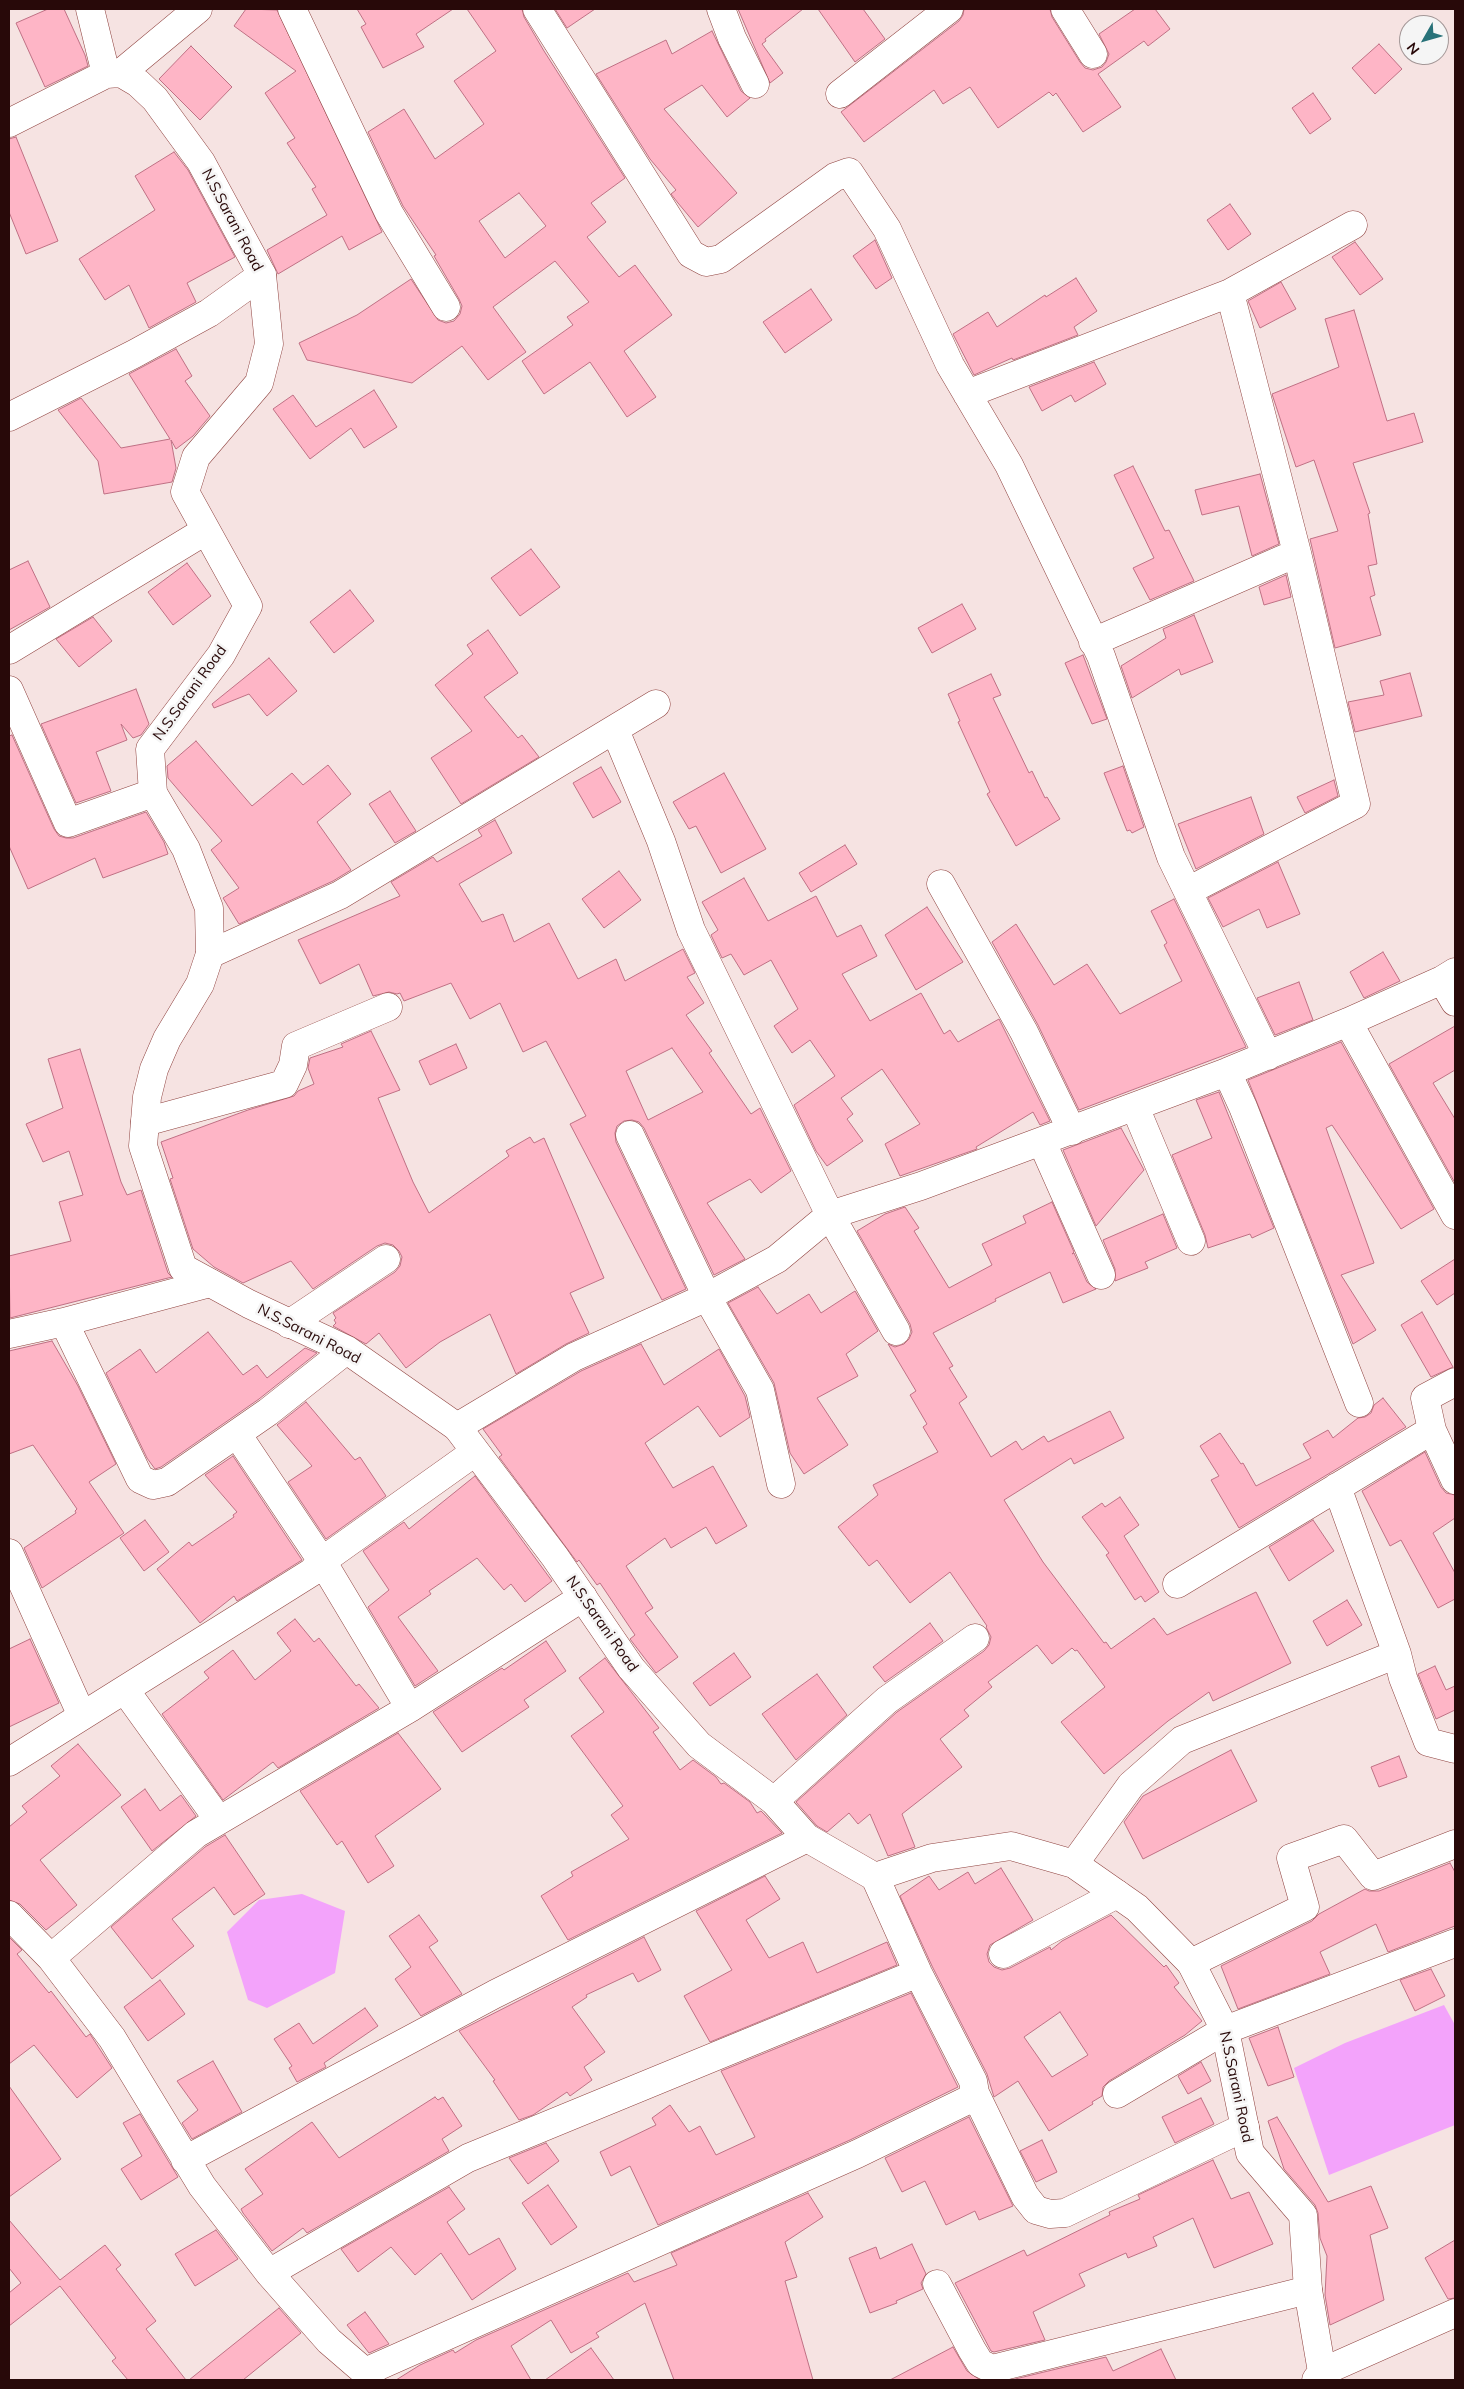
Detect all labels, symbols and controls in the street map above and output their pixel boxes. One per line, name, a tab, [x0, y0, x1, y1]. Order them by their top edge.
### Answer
north arrow	[1399, 15, 1449, 65]
text: N	[1403, 39, 1423, 58]
street label: N.S.Sarani Road	[197, 166, 267, 274]
street label: N.S.Sarani Road	[149, 642, 231, 744]
street label: N.S.Sarani Road	[254, 1300, 364, 1368]
street label: N.S.Sarani Road	[562, 1572, 642, 1676]
street label: N.S.Sarani Road	[1215, 2030, 1257, 2144]

